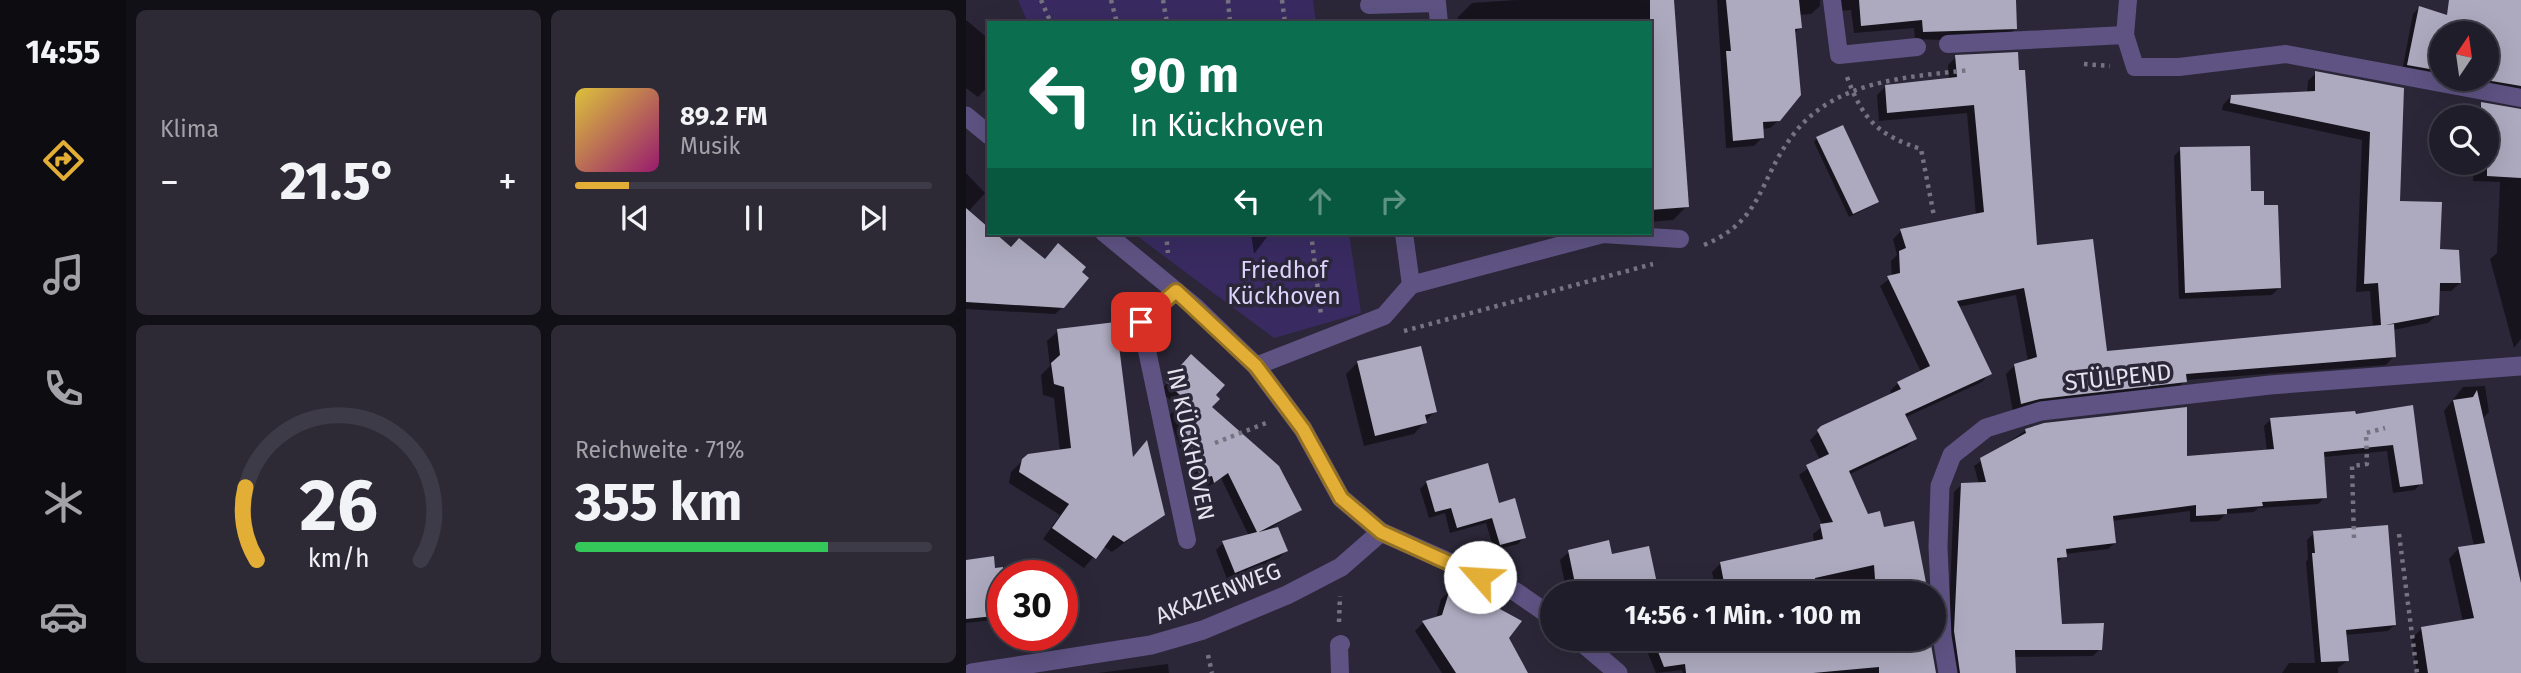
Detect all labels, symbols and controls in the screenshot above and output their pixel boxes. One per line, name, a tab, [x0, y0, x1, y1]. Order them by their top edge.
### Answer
north arrow	[2429, 21, 2499, 91]
map controls	[2429, 21, 2499, 175]
text: 14:55	[25, 33, 101, 71]
text: 90 m	[1130, 46, 1239, 105]
icon: left	[1015, 49, 1106, 140]
text: 89.2 FM	[680, 101, 768, 132]
button: search	[2429, 105, 2499, 175]
text: In Kückhoven	[1130, 106, 1325, 144]
text: Klima	[160, 115, 219, 143]
text: Musik	[680, 132, 740, 160]
icon: directions	[39, 136, 88, 185]
text: 21.5°	[280, 150, 397, 213]
text: −	[160, 159, 179, 205]
text: +	[498, 159, 517, 205]
icon: left	[1228, 182, 1266, 220]
icon: ahead	[1301, 182, 1339, 220]
icon: right	[1374, 182, 1412, 220]
icon: previous	[616, 199, 654, 237]
icon: pause	[735, 199, 773, 237]
icon: next	[854, 199, 892, 237]
icon: music	[39, 250, 88, 299]
park label: Friedhof Kückhoven	[1227, 256, 1341, 310]
pin	[1111, 292, 1171, 352]
icon: arrive	[1122, 303, 1160, 341]
street label: STÜLPEND	[2063, 357, 2173, 397]
icon: phone	[39, 364, 88, 413]
street label: IN KÜCKHOVEN	[1161, 365, 1221, 523]
text: Reichweite · 71%	[575, 436, 745, 464]
text: 26	[299, 462, 378, 549]
text: 355 km	[575, 471, 743, 534]
icon: climate	[39, 478, 88, 527]
position arrow	[1443, 540, 1517, 614]
text: km/h	[308, 544, 369, 574]
street label: AKAZIENWEG	[1151, 556, 1285, 630]
speed limit sign: 30	[987, 560, 1078, 651]
icon: car	[39, 592, 88, 641]
text: 14:56 · 1 Min. · 100 m	[1625, 600, 1861, 631]

